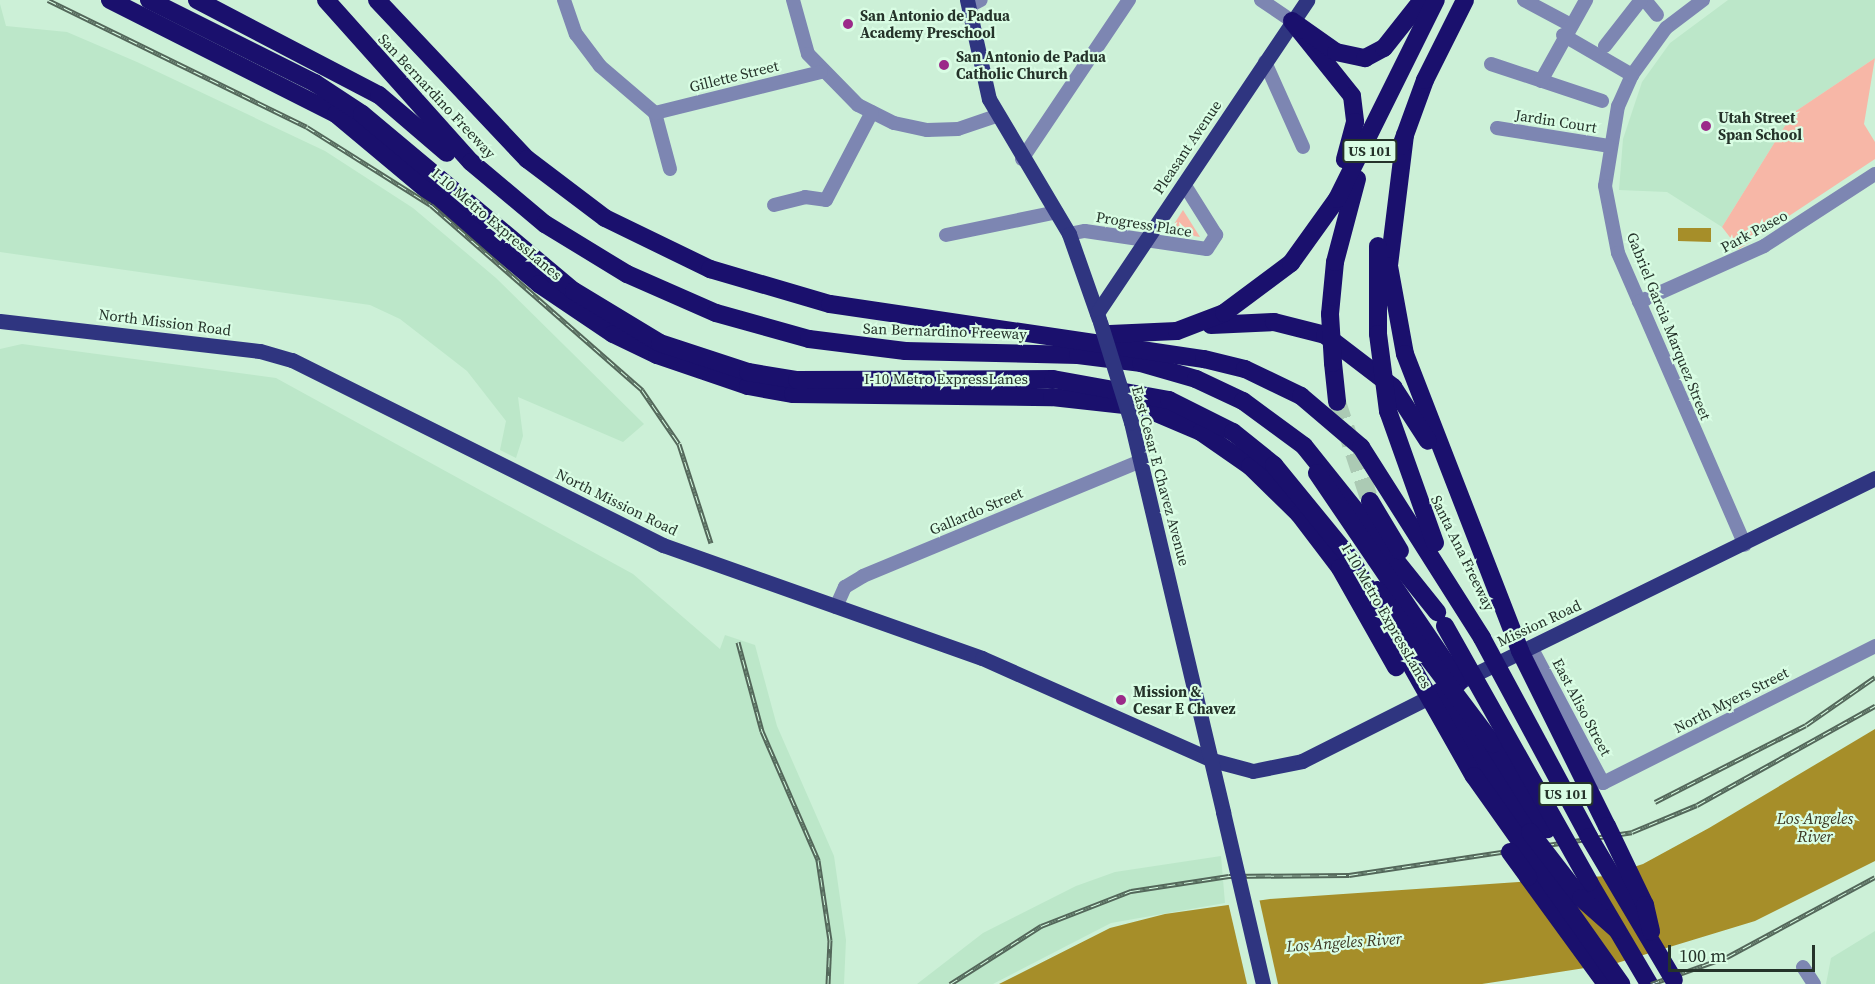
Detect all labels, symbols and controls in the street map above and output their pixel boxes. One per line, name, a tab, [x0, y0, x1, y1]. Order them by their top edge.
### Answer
place label: San Antonio de Padua Academy Preschool	[860, 6, 1010, 41]
marker: San Antonio de Padua Academy Preschool	[841, 17, 855, 31]
street label: San Bernardino Freeway	[374, 30, 500, 162]
place label: San Antonio de Padua Catholic Church	[956, 47, 1106, 82]
street label: Gillette Street	[688, 56, 780, 96]
marker: San Antonio de Padua Catholic Church	[937, 58, 951, 72]
street label: Pleasant Avenue	[1149, 97, 1225, 197]
street label: Jardin Court	[1514, 106, 1598, 136]
place label: Utah Street Span School	[1718, 108, 1802, 143]
marker: Utah Street Span School	[1699, 119, 1713, 133]
road number: US 101	[1342, 140, 1398, 162]
street label: I-10 Metro ExpressLanes	[428, 164, 566, 284]
street label: Park Paseo	[1717, 206, 1791, 256]
street label: Progress Place	[1095, 208, 1193, 240]
street label: Gabriel Garcia Marquez Street	[1623, 230, 1715, 422]
street label: North Mission Road	[98, 305, 232, 339]
street label: San Bernardino Freeway	[863, 319, 1027, 343]
street label: I-10 Metro ExpressLanes	[864, 370, 1028, 388]
street label: East Cesar E Chavez Avenue	[1128, 384, 1194, 568]
street label: North Mission Road	[553, 465, 681, 539]
street label: Gallardo Street	[927, 483, 1025, 539]
street label: Santa Ana Freeway	[1427, 492, 1499, 614]
street label: I-10 Metro ExpressLanes	[1338, 540, 1436, 692]
street label: Mission Road	[1494, 596, 1584, 650]
street label: East Aliso Street	[1549, 655, 1615, 759]
street label: North Myers Street	[1671, 663, 1791, 737]
place label: Mission & Cesar E Chavez	[1133, 682, 1236, 717]
marker: Mission & Cesar E Chavez	[1114, 693, 1128, 707]
road number: US 101	[1538, 783, 1594, 805]
water label: Los Angeles River	[1777, 808, 1853, 846]
water label: Los Angeles River	[1286, 928, 1402, 956]
scale bar	[1671, 933, 1818, 971]
text: 100 m	[1679, 943, 1726, 968]

